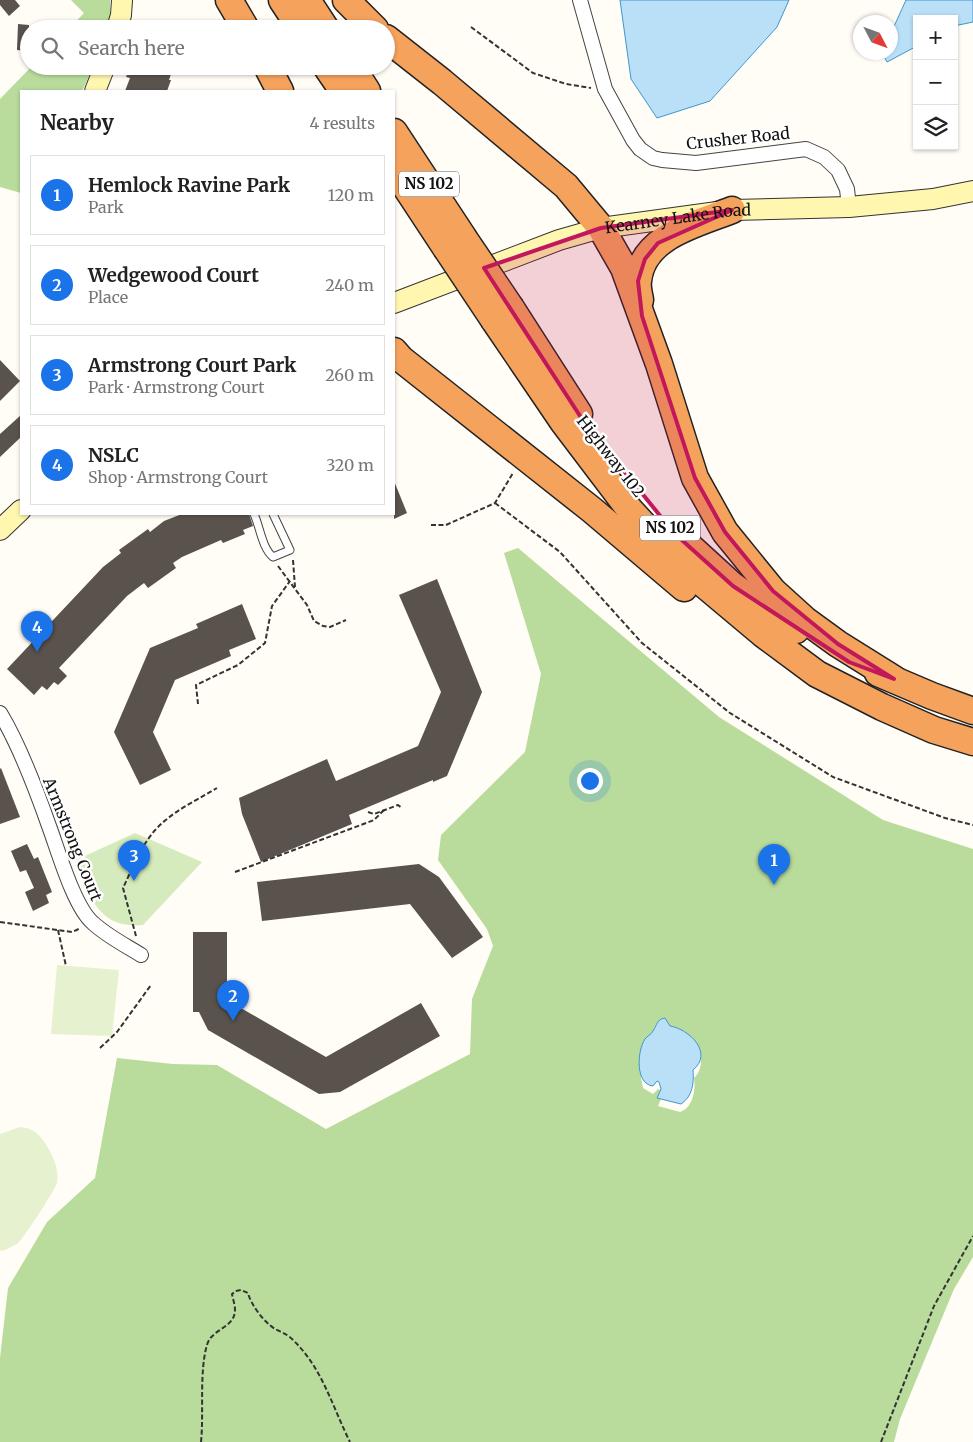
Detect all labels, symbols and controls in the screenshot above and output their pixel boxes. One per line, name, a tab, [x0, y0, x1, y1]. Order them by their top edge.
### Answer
north arrow	[853, 15, 898, 60]
map controls	[913, 15, 958, 150]
button: +	[913, 15, 958, 60]
search box	[20, 20, 395, 75]
icon: search	[38, 34, 66, 62]
text: Search here	[78, 36, 185, 60]
button: −	[913, 60, 958, 105]
button: layers	[913, 105, 958, 150]
text: Nearby	[40, 109, 114, 136]
text: 4 results	[309, 113, 375, 133]
street label: Crusher Road	[685, 123, 791, 153]
road number: NS 102	[399, 172, 459, 196]
text: Hemlock Ravine Park	[88, 173, 290, 197]
text: 1	[53, 185, 61, 205]
text: 120 m	[328, 185, 374, 205]
text: Park	[88, 197, 124, 217]
street label: Kearney Lake Road	[604, 200, 752, 237]
text: Wedgewood Court	[88, 263, 259, 287]
text: 2	[52, 275, 62, 295]
text: 240 m	[325, 275, 374, 295]
text: Place	[88, 287, 128, 307]
text: Armstrong Court Park	[88, 353, 296, 377]
text: 3	[52, 365, 62, 385]
text: 260 m	[325, 365, 374, 385]
text: Park · Armstrong Court	[88, 377, 265, 397]
street label: Highway 102	[573, 411, 649, 501]
text: NSLC	[88, 443, 139, 467]
text: 4	[52, 455, 62, 475]
text: 320 m	[326, 455, 374, 475]
text: Shop · Armstrong Court	[88, 467, 268, 487]
road number: NS 102	[640, 516, 700, 540]
pin: 4	[21, 611, 53, 652]
your location	[577, 768, 603, 794]
street label: Armstrong Court	[39, 773, 107, 904]
pin: 3	[118, 840, 150, 881]
pin: 1	[758, 844, 790, 885]
pin: 2	[217, 980, 249, 1021]

